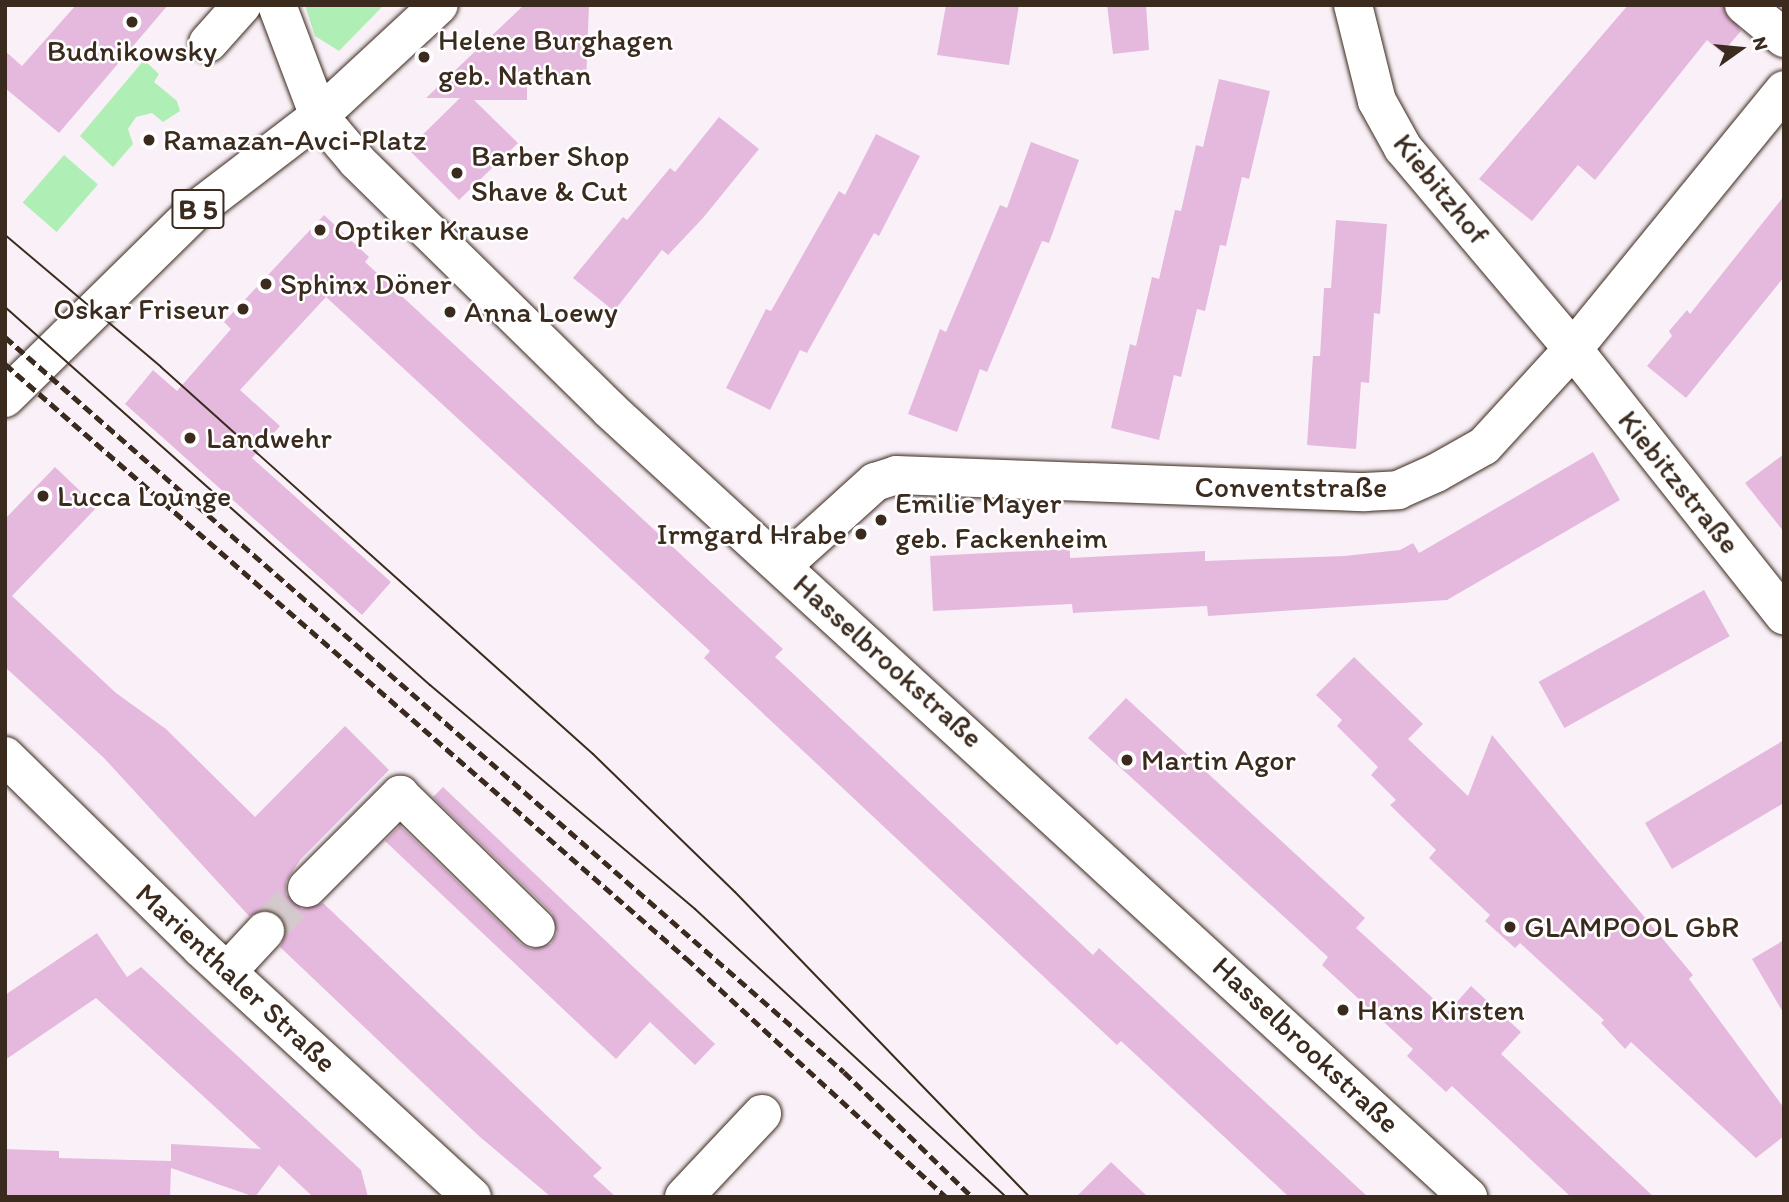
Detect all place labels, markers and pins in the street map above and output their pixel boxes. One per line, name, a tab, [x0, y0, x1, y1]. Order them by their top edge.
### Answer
marker: Budnikowsky	[124, 14, 140, 30]
place label: Helene Burghagen geb. Nathan	[438, 22, 673, 92]
place label: Budnikowsky	[47, 33, 217, 69]
marker: Helene Burghagen geb. Nathan	[416, 49, 432, 65]
place label: Ramazan-Avci-Platz	[163, 122, 426, 158]
marker: Ramazan-Avci-Platz	[141, 132, 157, 148]
place label: Barber Shop Shave & Cut	[471, 138, 630, 208]
marker: Barber Shop Shave & Cut	[449, 165, 465, 181]
place label: Optiker Krause	[334, 212, 530, 248]
marker: Optiker Krause	[312, 222, 328, 238]
place label: Sphinx Döner	[280, 266, 452, 302]
marker: Sphinx Döner	[258, 276, 274, 292]
place label: Oskar Friseur	[53, 291, 229, 327]
place label: Anna Loewy	[464, 294, 618, 330]
marker: Oskar Friseur	[235, 301, 251, 317]
marker: Anna Loewy	[442, 304, 458, 320]
place label: Landwehr	[206, 420, 332, 456]
marker: Landwehr	[180, 428, 200, 448]
place label: Lucca Lounge	[57, 478, 231, 514]
place label: Emilie Mayer geb. Fackenheim	[895, 485, 1107, 556]
marker: Lucca Lounge	[35, 488, 51, 504]
marker: Emilie Mayer geb. Fackenheim	[873, 512, 889, 528]
place label: Irmgard Hrabe	[656, 516, 847, 552]
marker: Irmgard Hrabe	[853, 526, 869, 542]
place label: Martin Agor	[1141, 742, 1296, 778]
marker: Martin Agor	[1119, 752, 1135, 768]
place label: GLAMPOOL GbR	[1524, 909, 1740, 945]
marker: GLAMPOOL GbR	[1502, 919, 1518, 935]
place label: Hans Kirsten	[1357, 992, 1525, 1028]
marker: Hans Kirsten	[1335, 1002, 1351, 1018]

